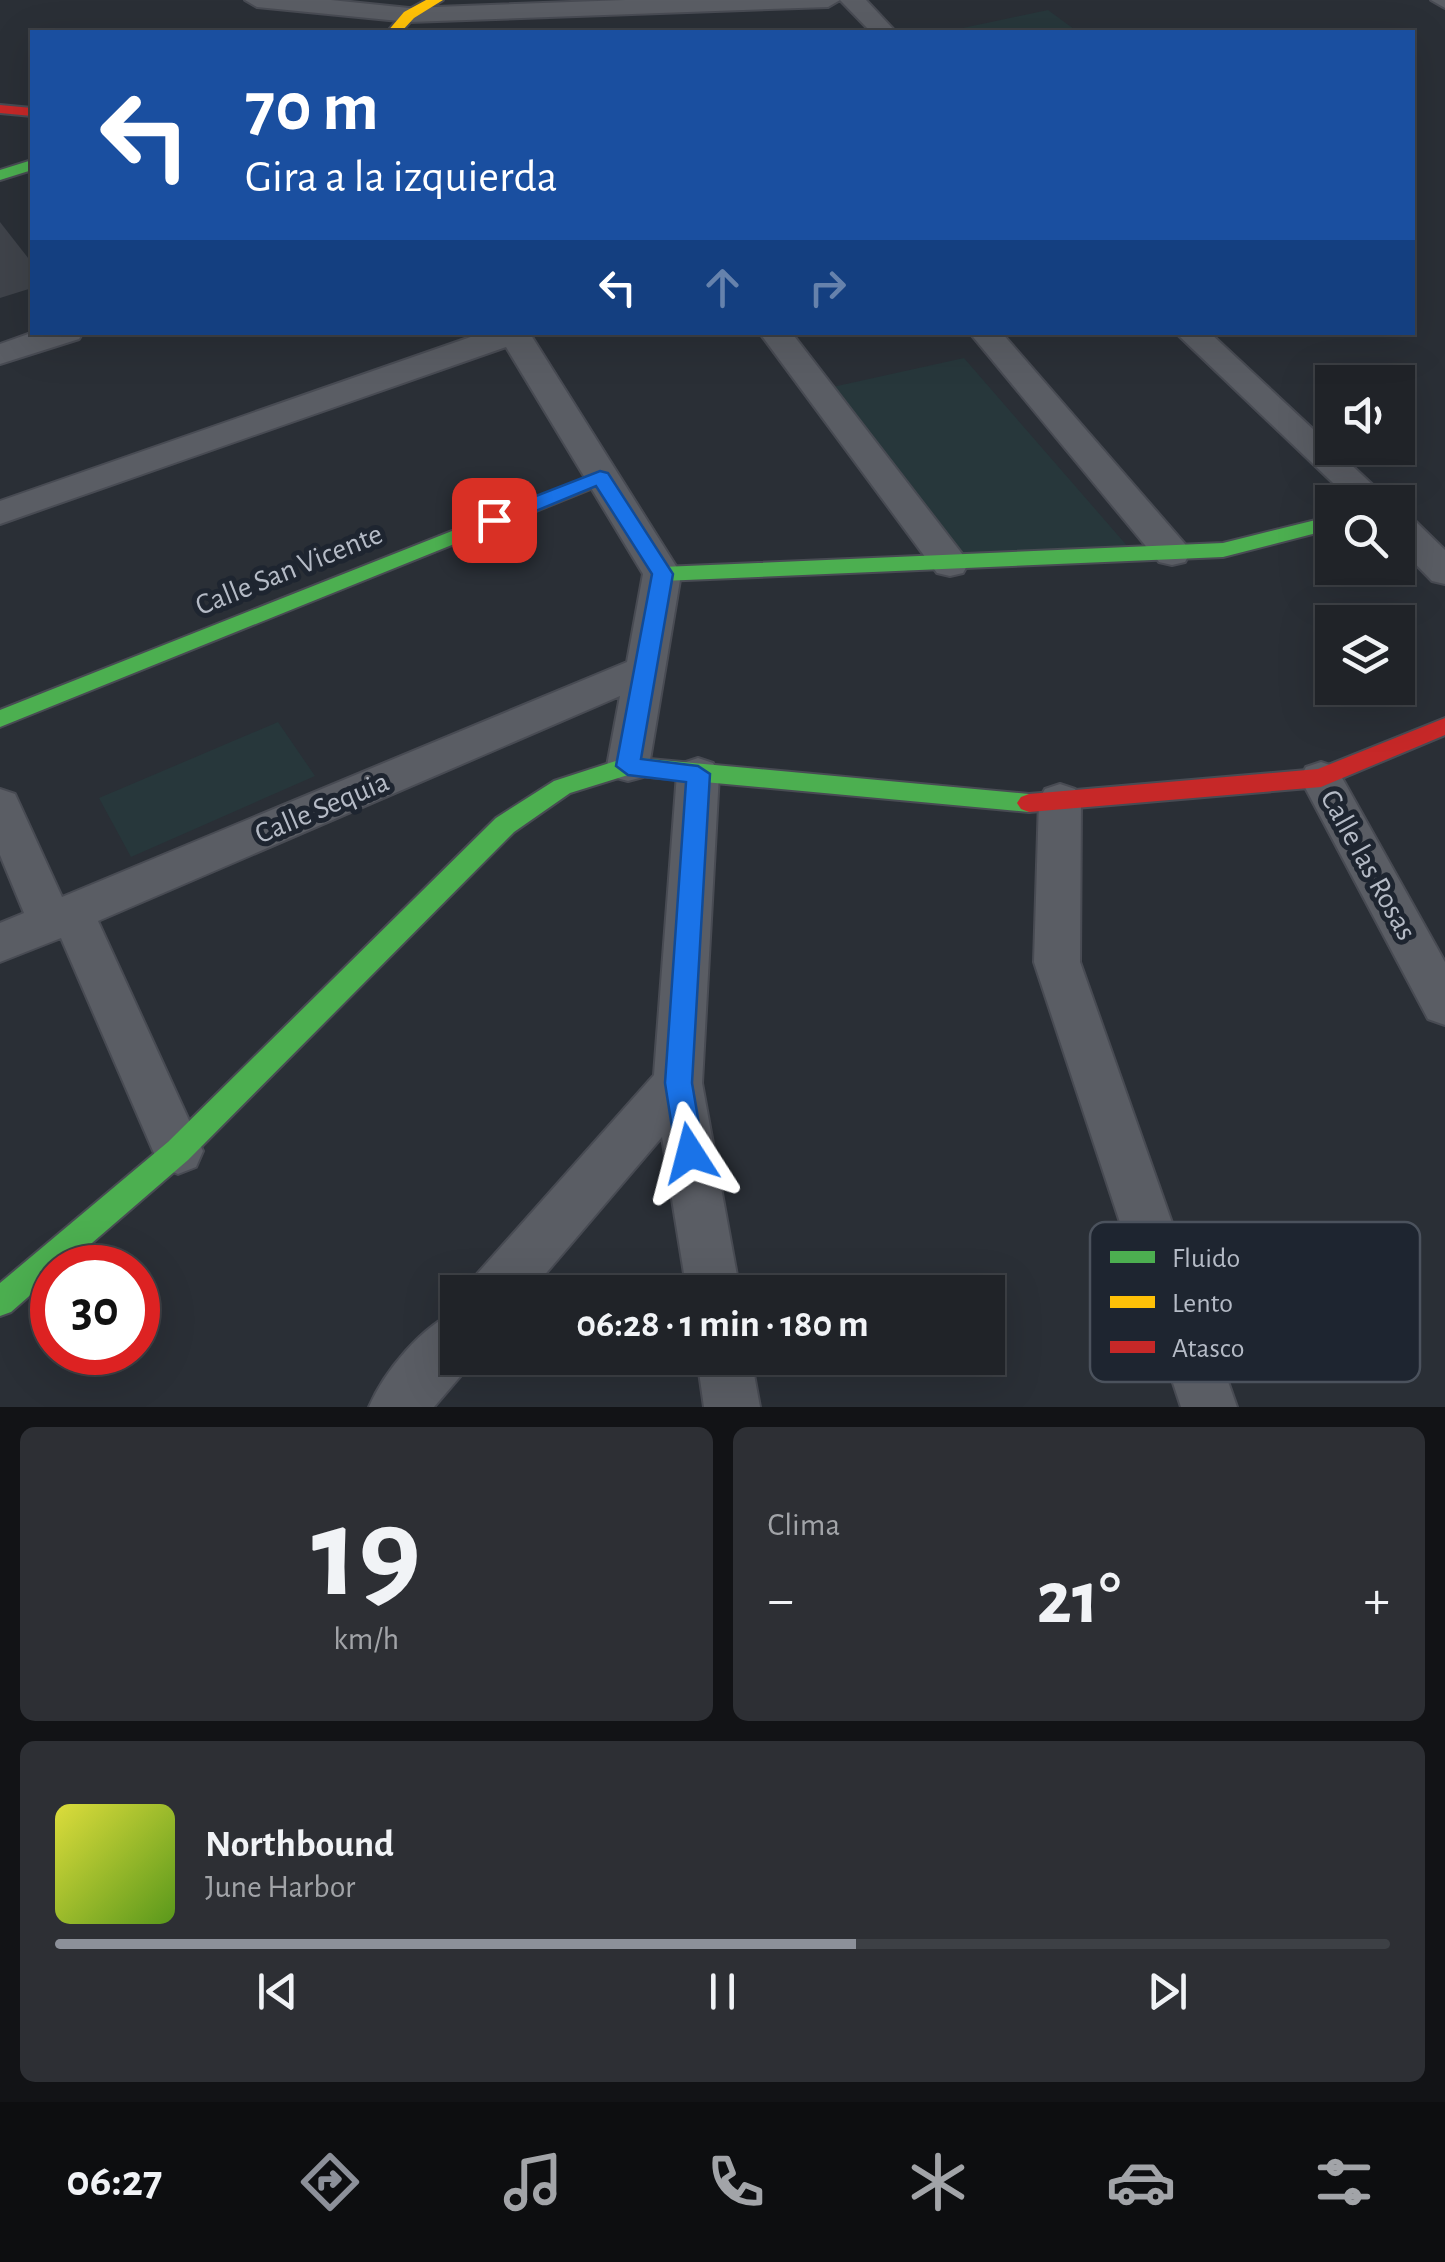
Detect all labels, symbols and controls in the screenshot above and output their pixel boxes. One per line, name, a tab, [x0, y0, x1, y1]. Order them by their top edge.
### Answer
icon: left	[80, 70, 210, 200]
text: 70 m	[245, 73, 379, 143]
text: Gira a la izquierda	[245, 155, 558, 200]
icon: left	[590, 260, 645, 315]
icon: ahead	[695, 260, 750, 315]
icon: right	[800, 260, 855, 315]
map controls	[1315, 365, 1415, 705]
button: sound	[1315, 365, 1415, 465]
pin	[452, 478, 537, 563]
button: search	[1315, 485, 1415, 585]
icon: arrive	[467, 493, 522, 548]
street label: Calle San Vicente	[191, 519, 387, 621]
button: layers	[1315, 605, 1415, 705]
street label: Calle Sequia	[251, 766, 393, 850]
street label: Calle las Rosas	[1314, 785, 1422, 945]
position arrow	[638, 1101, 742, 1205]
legend	[1090, 1222, 1420, 1382]
speed limit sign: 30	[30, 1245, 160, 1375]
text: Fluido	[1172, 1245, 1240, 1273]
text: Lento	[1172, 1290, 1233, 1318]
text: 06:28 · 1 min · 180 m	[576, 1306, 869, 1344]
text: Atasco	[1172, 1335, 1244, 1363]
text: 19	[311, 1490, 421, 1620]
text: Clima	[768, 1509, 840, 1541]
text: 21°	[1037, 1562, 1121, 1637]
text: −	[768, 1573, 794, 1628]
text: +	[1364, 1573, 1390, 1628]
text: km/h	[333, 1623, 399, 1655]
text: Northbound	[205, 1826, 394, 1864]
text: June Harbor	[205, 1871, 355, 1903]
icon: previous	[250, 1964, 305, 2019]
icon: pause	[695, 1964, 750, 2019]
icon: next	[1140, 1964, 1195, 2019]
icon: directions	[295, 2147, 365, 2217]
icon: music	[498, 2147, 568, 2217]
icon: phone	[701, 2147, 771, 2217]
icon: climate	[903, 2147, 973, 2217]
icon: car	[1106, 2147, 1176, 2217]
icon: filters	[1309, 2147, 1379, 2217]
text: 06:27	[66, 2159, 162, 2204]

